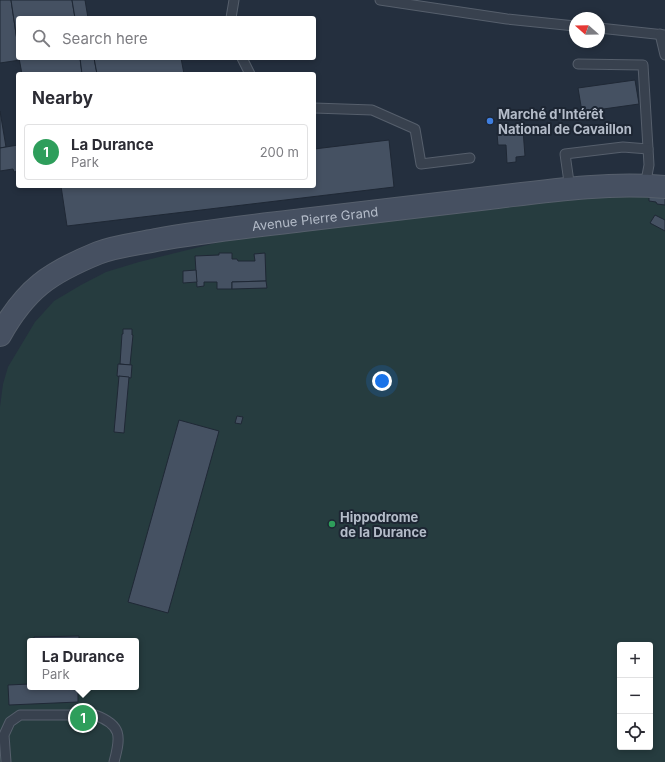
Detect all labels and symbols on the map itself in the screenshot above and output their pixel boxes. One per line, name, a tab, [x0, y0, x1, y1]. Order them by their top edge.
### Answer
north arrow	[569, 12, 605, 48]
place label: Marché d'Intérêt National de Cavaillon	[498, 106, 632, 137]
marker: Marché d'Intérêt National de Cavaillon	[485, 116, 495, 126]
street label: Avenue Pierre Grand	[251, 203, 379, 234]
your location	[372, 371, 392, 391]
place label: Hippodrome de la Durance	[340, 509, 427, 540]
marker: Hippodrome de la Durance	[327, 519, 337, 529]
pin: 1	[70, 703, 96, 733]

